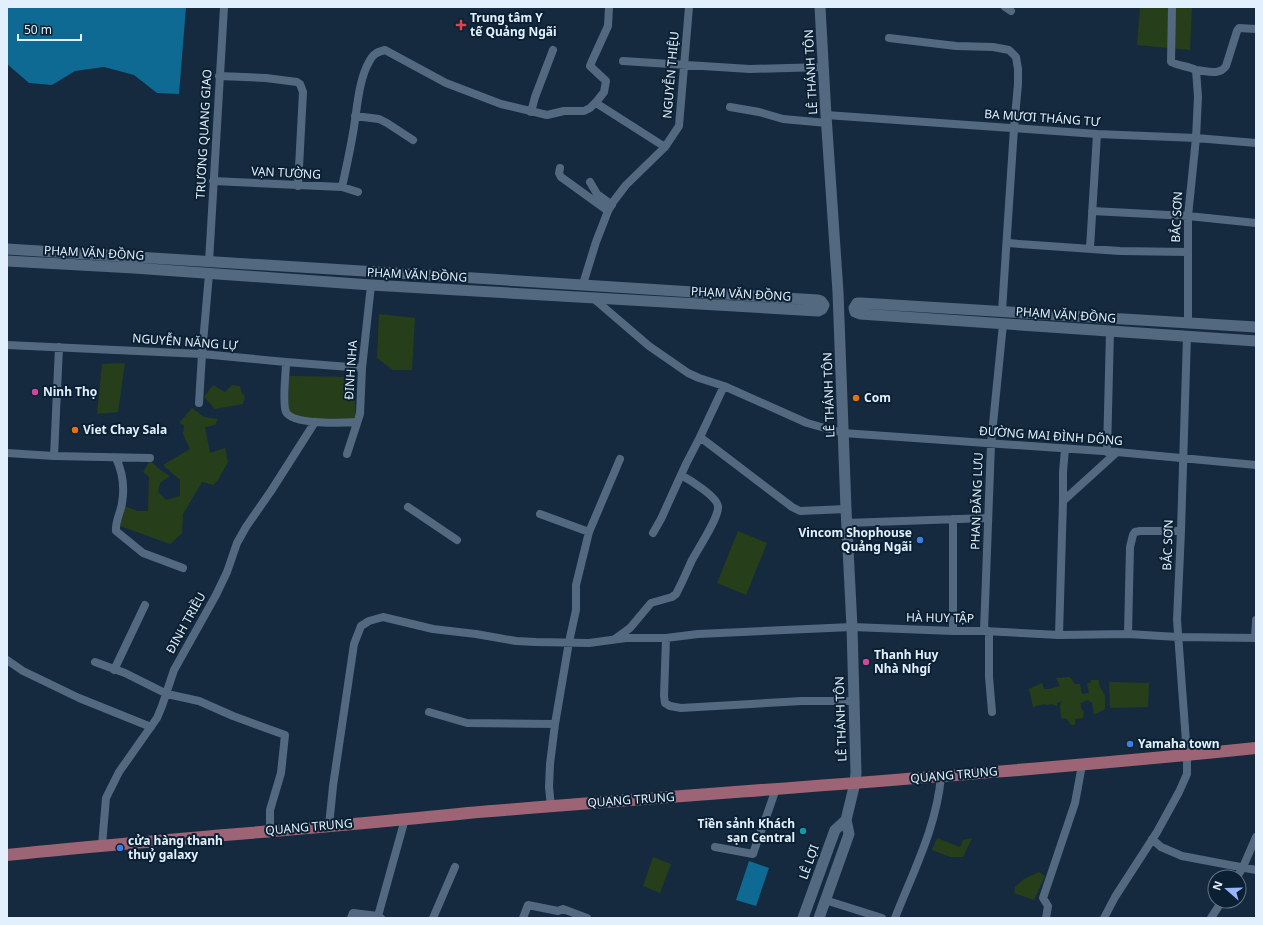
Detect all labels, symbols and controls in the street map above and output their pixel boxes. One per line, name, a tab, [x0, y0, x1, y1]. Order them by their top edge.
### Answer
place label: Trung tâm Y tế Quảng Ngãi	[470, 9, 557, 40]
scale bar	[18, 16, 81, 42]
marker: Trung tâm Y tế Quảng Ngãi	[455, 19, 467, 31]
text: 50 m	[24, 21, 52, 38]
street label: LÊ THÁNH TÔN	[800, 29, 821, 115]
street label: NGUYỄN THIỆU	[657, 31, 683, 119]
street label: TRƯƠNG QUANG GIAO	[192, 69, 215, 199]
street label: BA MƯƠI THÁNG TƯ	[984, 105, 1101, 130]
street label: VẠN TƯỜNG	[251, 162, 321, 183]
street label: BẮC SƠN	[1167, 191, 1186, 243]
street label: PHẠM VĂN ĐỒNG	[43, 241, 145, 264]
street label: PHẠM VĂN ĐỒNG	[366, 263, 468, 286]
street label: PHẠM VĂN ĐỒNG	[690, 282, 792, 305]
street label: PHẠM VĂN ĐỒNG	[1015, 303, 1117, 326]
street label: NGUYỄN NĂNG LỰ	[132, 328, 239, 354]
street label: ĐINH NHA	[340, 339, 361, 400]
street label: LÊ THÁNH TÔN	[819, 352, 838, 438]
place label: Ninh Thọ	[43, 383, 97, 400]
marker: Ninh Thọ	[30, 387, 40, 397]
place label: Com	[864, 389, 891, 406]
marker: Com	[851, 393, 861, 403]
place label: Viet Chay Sala	[83, 421, 167, 438]
street label: ĐƯỜNG MAI ĐÌNH DÕNG	[979, 422, 1123, 449]
marker: Viet Chay Sala	[70, 425, 80, 435]
street label: PHAN ĐĂNG LƯU	[966, 452, 987, 550]
street label: BẮC SƠN	[1158, 519, 1177, 571]
place label: Vincom Shophouse Quảng Ngãi	[799, 524, 912, 555]
marker: Vincom Shophouse Quảng Ngãi	[915, 535, 925, 545]
street label: ĐINH TRIỀU	[162, 589, 209, 656]
street label: HÀ HUY TẬP	[906, 608, 974, 627]
place label: Thanh Huy Nhà Nhgí	[874, 646, 939, 677]
marker: Thanh Huy Nhà Nhgí	[861, 657, 871, 667]
street label: LÊ THÁNH TÔN	[831, 676, 850, 762]
place label: Yamaha town	[1138, 735, 1220, 752]
marker: Yamaha town	[1125, 739, 1135, 749]
street label: QUANG TRUNG	[910, 762, 998, 787]
street label: QUANG TRUNG	[587, 788, 675, 811]
street label: QUANG TRUNG	[265, 814, 353, 839]
place label: Tiền sảnh Khách sạn Central	[698, 815, 795, 846]
marker: Tiền sảnh Khách sạn Central	[798, 826, 808, 836]
place label: cửa hàng thanh thuỷ galaxy	[128, 832, 223, 863]
street label: LÊ LỢI	[794, 842, 823, 882]
marker: cửa hàng thanh thuỷ galaxy	[115, 843, 125, 853]
north arrow	[1207, 869, 1247, 909]
text: N	[1209, 879, 1226, 892]

